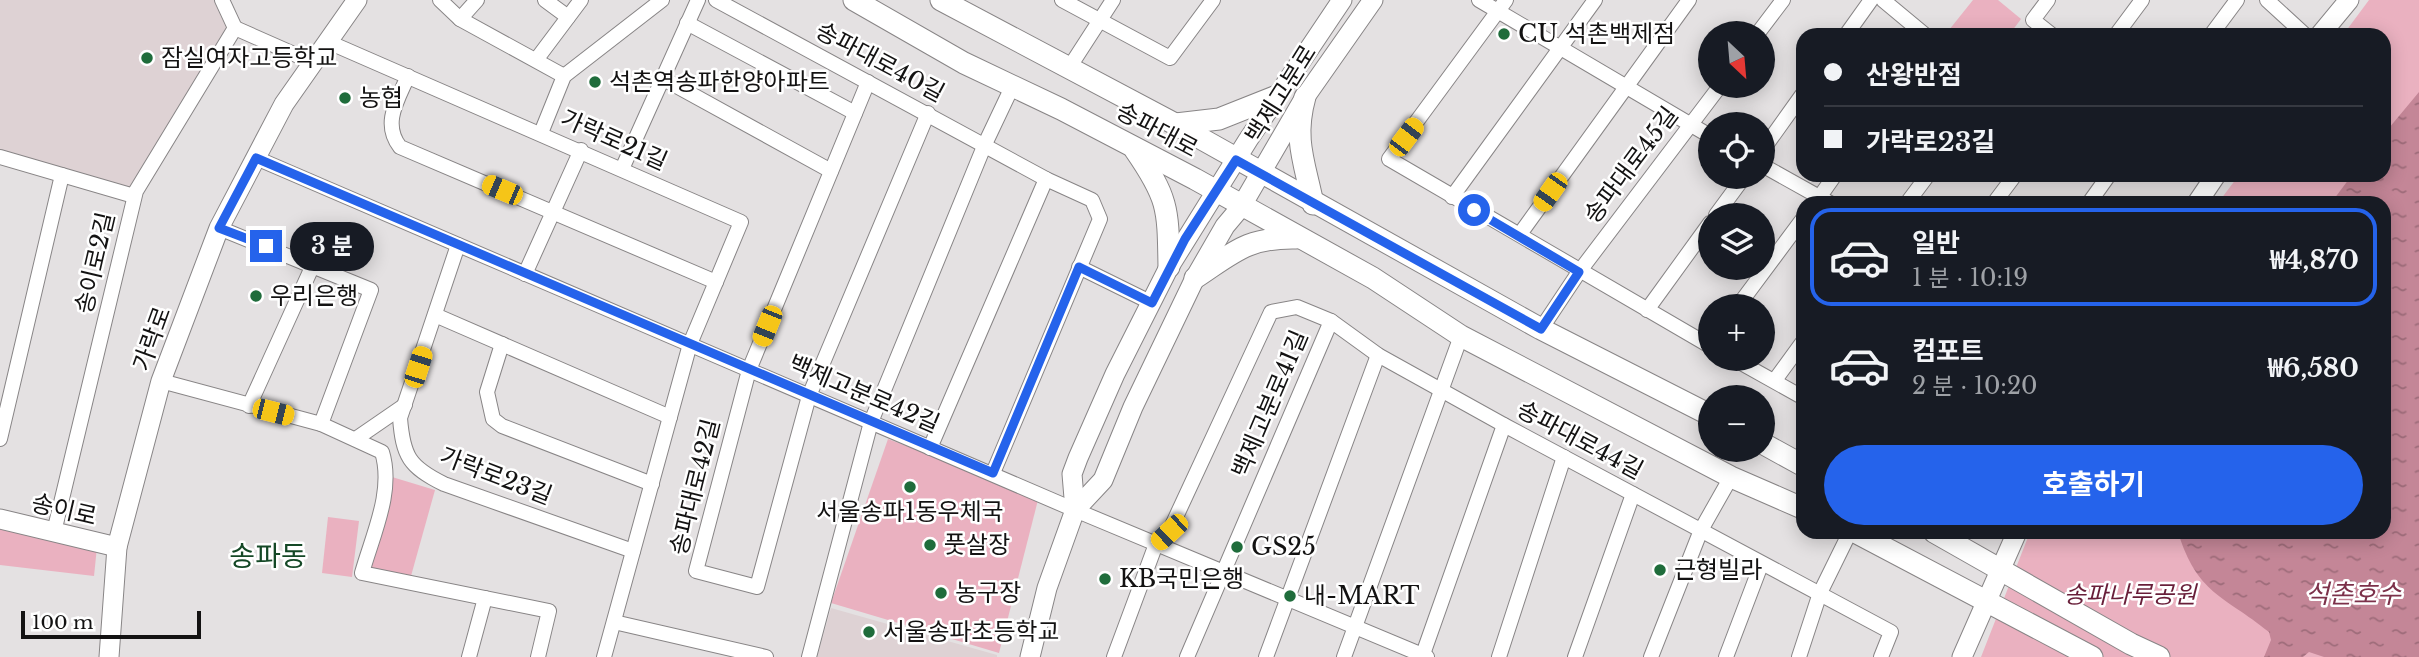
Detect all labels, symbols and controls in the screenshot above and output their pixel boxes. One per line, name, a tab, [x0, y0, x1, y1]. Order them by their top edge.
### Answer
street label: 송파대로40길	[811, 16, 950, 108]
place label: CU 석촌백제점	[1518, 19, 1675, 48]
north arrow	[1698, 21, 1774, 98]
map controls	[1698, 21, 1775, 462]
marker: CU 석촌백제점	[1496, 26, 1512, 42]
street label: 백제고분로	[1239, 39, 1322, 148]
place label: 잠실여자고등학교	[161, 43, 338, 72]
marker: 잠실여자고등학교	[139, 50, 155, 66]
text: 산왕반점	[1866, 59, 1962, 91]
place label: 석촌역송파한양아파트	[609, 67, 830, 96]
marker: 석촌역송파한양아파트	[587, 74, 603, 90]
place label: 농협	[359, 83, 403, 112]
marker: 농협	[337, 90, 353, 106]
street label: 송파대로	[1111, 96, 1203, 163]
street label: 송파대로45길	[1577, 101, 1684, 229]
street label: 가락로21길	[556, 103, 672, 176]
button: locate	[1698, 112, 1775, 189]
car	[1385, 114, 1428, 160]
text: 가락로23길	[1866, 126, 1995, 158]
car	[1530, 169, 1571, 215]
car	[479, 172, 526, 208]
route start	[1458, 194, 1490, 226]
button: layers	[1698, 203, 1775, 280]
street label: 송이로2길	[69, 209, 120, 316]
callout: 3 분	[290, 222, 374, 270]
icon: car	[1828, 226, 1891, 289]
text: 일반	[1912, 227, 1960, 259]
route end	[250, 230, 282, 262]
text: 3 분	[311, 232, 353, 260]
text: ₩4,870	[2270, 244, 2359, 276]
text: 1 분 · 10:19	[1912, 264, 2028, 292]
place label: 우리은행	[270, 281, 358, 310]
marker: 우리은행	[248, 288, 264, 304]
button: +	[1698, 294, 1775, 371]
street label: 가락로	[127, 303, 176, 375]
car	[750, 303, 785, 349]
street label: 백제고분로41길	[1225, 326, 1314, 482]
icon: car	[1828, 334, 1891, 397]
text: 컴포트	[1912, 335, 1984, 367]
car	[402, 344, 435, 390]
street label: 백제고분로42길	[784, 349, 944, 438]
text: ₩6,580	[2268, 352, 2359, 384]
text: 2 분 · 10:20	[1912, 372, 2038, 400]
button: −	[1698, 385, 1775, 462]
street label: 송파대로44길	[1512, 394, 1648, 485]
car	[251, 397, 296, 427]
street label: 송파대로42길	[664, 416, 725, 558]
street label: 가락로23길	[436, 441, 556, 510]
button: 호출하기	[1824, 445, 2363, 525]
marker: 서울송파1동우체국	[902, 479, 918, 495]
street label: 송이로	[29, 488, 100, 531]
place label: 서울송파1동우체국	[816, 497, 1004, 526]
car	[1147, 510, 1192, 554]
place label: 풋살장	[944, 530, 1010, 559]
place label: GS25	[1251, 532, 1316, 561]
marker: 풋살장	[922, 537, 938, 553]
district label: 송파동	[229, 539, 307, 574]
marker: GS25	[1229, 539, 1245, 555]
place label: 근형빌라	[1674, 555, 1762, 584]
marker: 근형빌라	[1652, 562, 1668, 578]
place label: KB국민은행	[1119, 564, 1244, 593]
marker: KB국민은행	[1097, 571, 1113, 587]
place label: 농구장	[955, 578, 1021, 607]
water label: 석촌호수	[2305, 578, 2402, 610]
park label: 송파나루공원	[2064, 580, 2198, 609]
place label: 내-MART	[1304, 581, 1420, 610]
marker: 농구장	[933, 585, 949, 601]
marker: 내-MART	[1282, 588, 1298, 604]
scale bar	[21, 608, 201, 640]
text: 100 m	[32, 611, 93, 634]
place label: 서울송파초등학교	[883, 617, 1060, 646]
marker: 서울송파초등학교	[861, 624, 877, 640]

